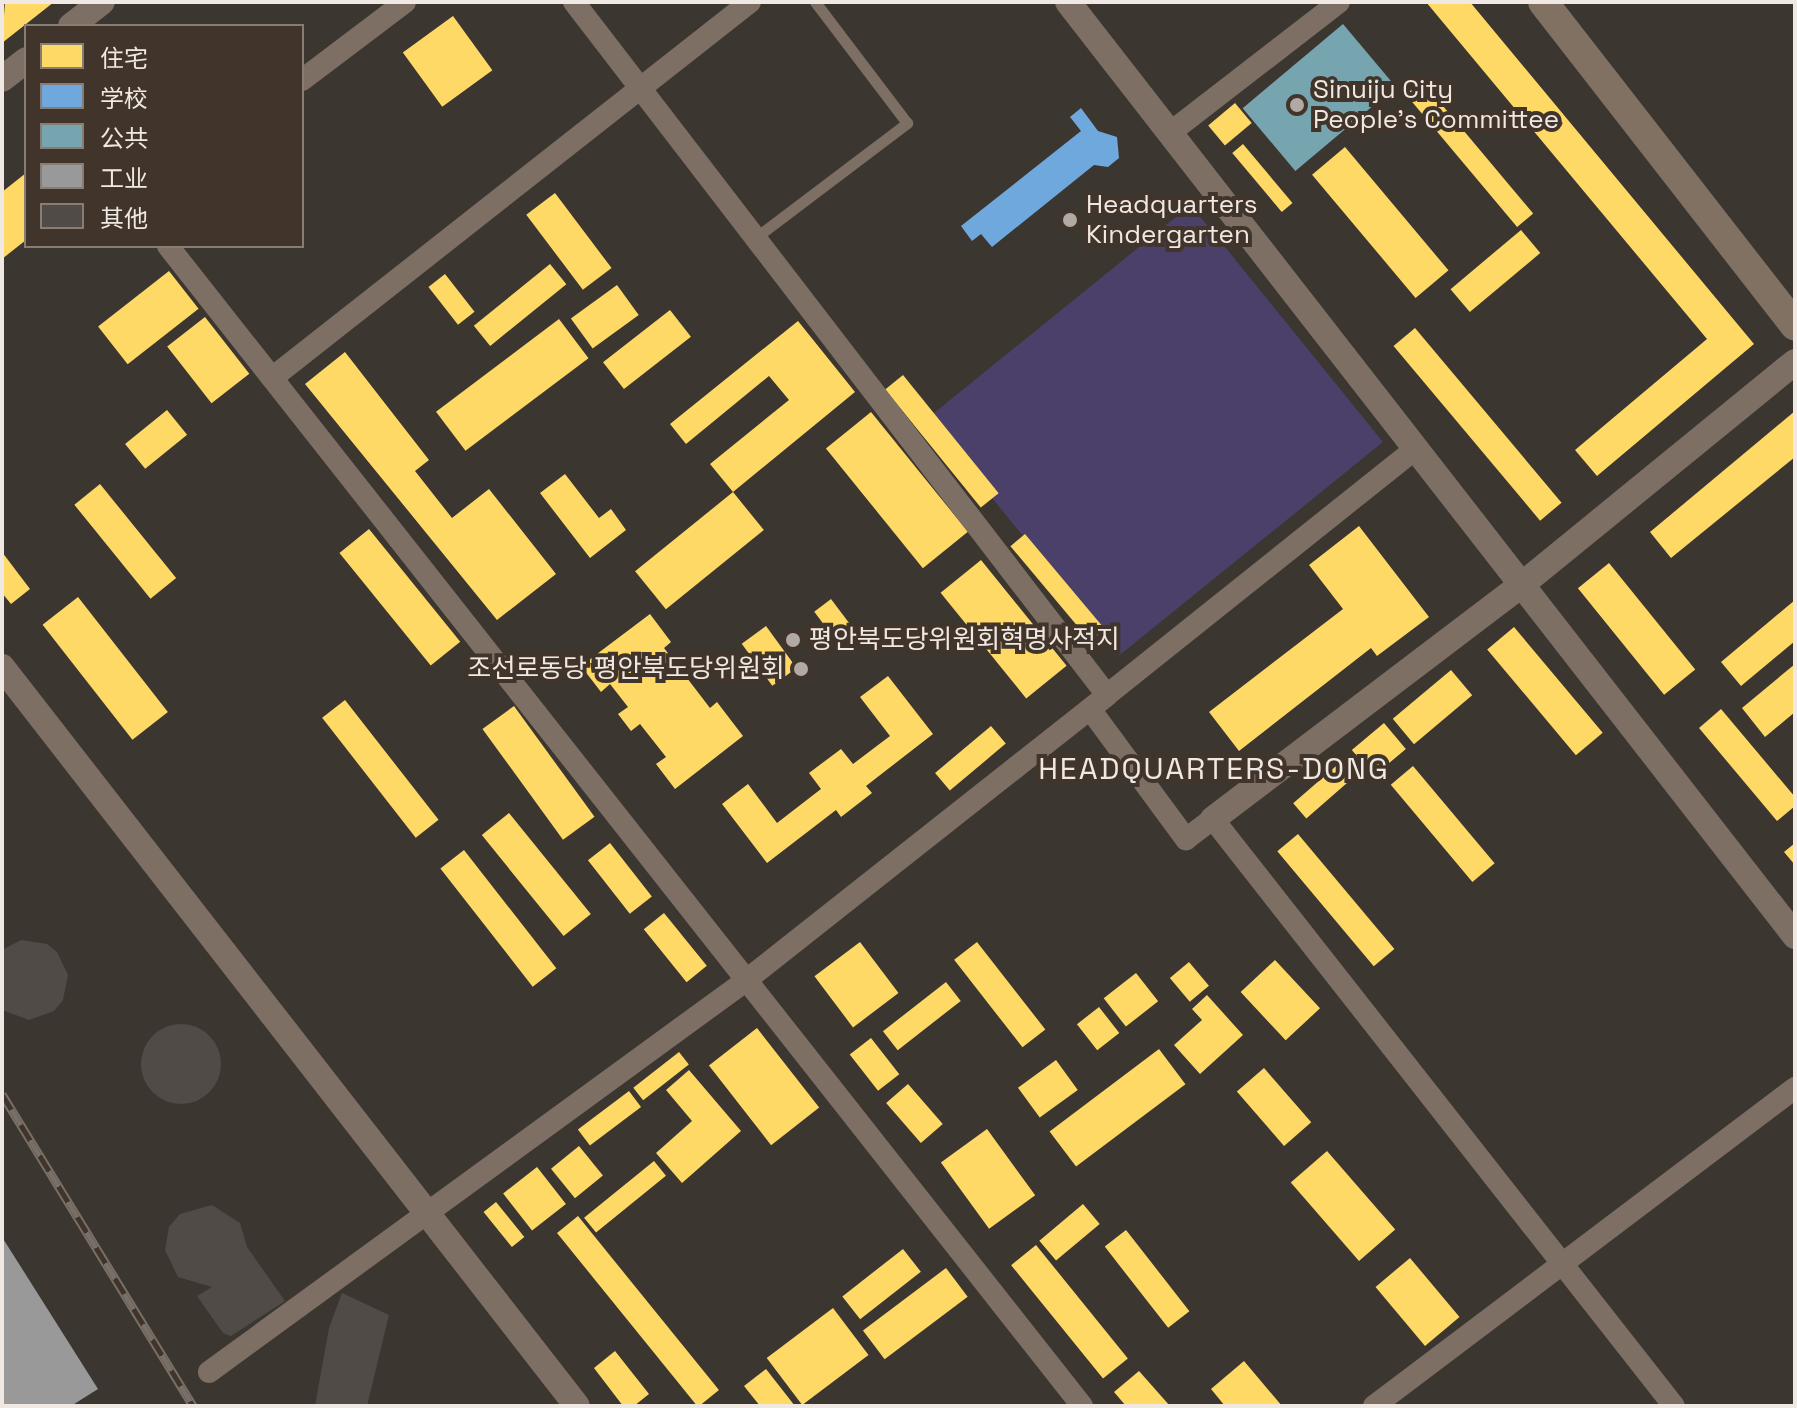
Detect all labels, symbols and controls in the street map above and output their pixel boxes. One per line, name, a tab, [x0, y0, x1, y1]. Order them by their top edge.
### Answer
legend	[24, 24, 304, 248]
text: 住宅	[100, 43, 148, 74]
place label: Sinuiju City People's Committee	[1313, 74, 1559, 136]
text: 学校	[100, 83, 148, 114]
marker: Sinuiju City People's Committee	[1288, 96, 1306, 114]
text: 公共	[100, 123, 148, 154]
text: 工业	[100, 163, 148, 194]
place label: Headquarters Kindergarten	[1086, 189, 1257, 250]
text: 其他	[100, 203, 148, 234]
marker: Headquarters Kindergarten	[1061, 211, 1079, 229]
place label: 평안북도당위원회혁명사적지	[809, 624, 1120, 656]
marker: 평안북도당위원회혁명사적지	[784, 631, 802, 649]
place label: 조선로동당 평안북도당위원회	[467, 653, 785, 685]
marker: 조선로동당 평안북도당위원회	[792, 660, 810, 678]
district label: HEADQUARTERS-DONG	[1038, 751, 1390, 787]

